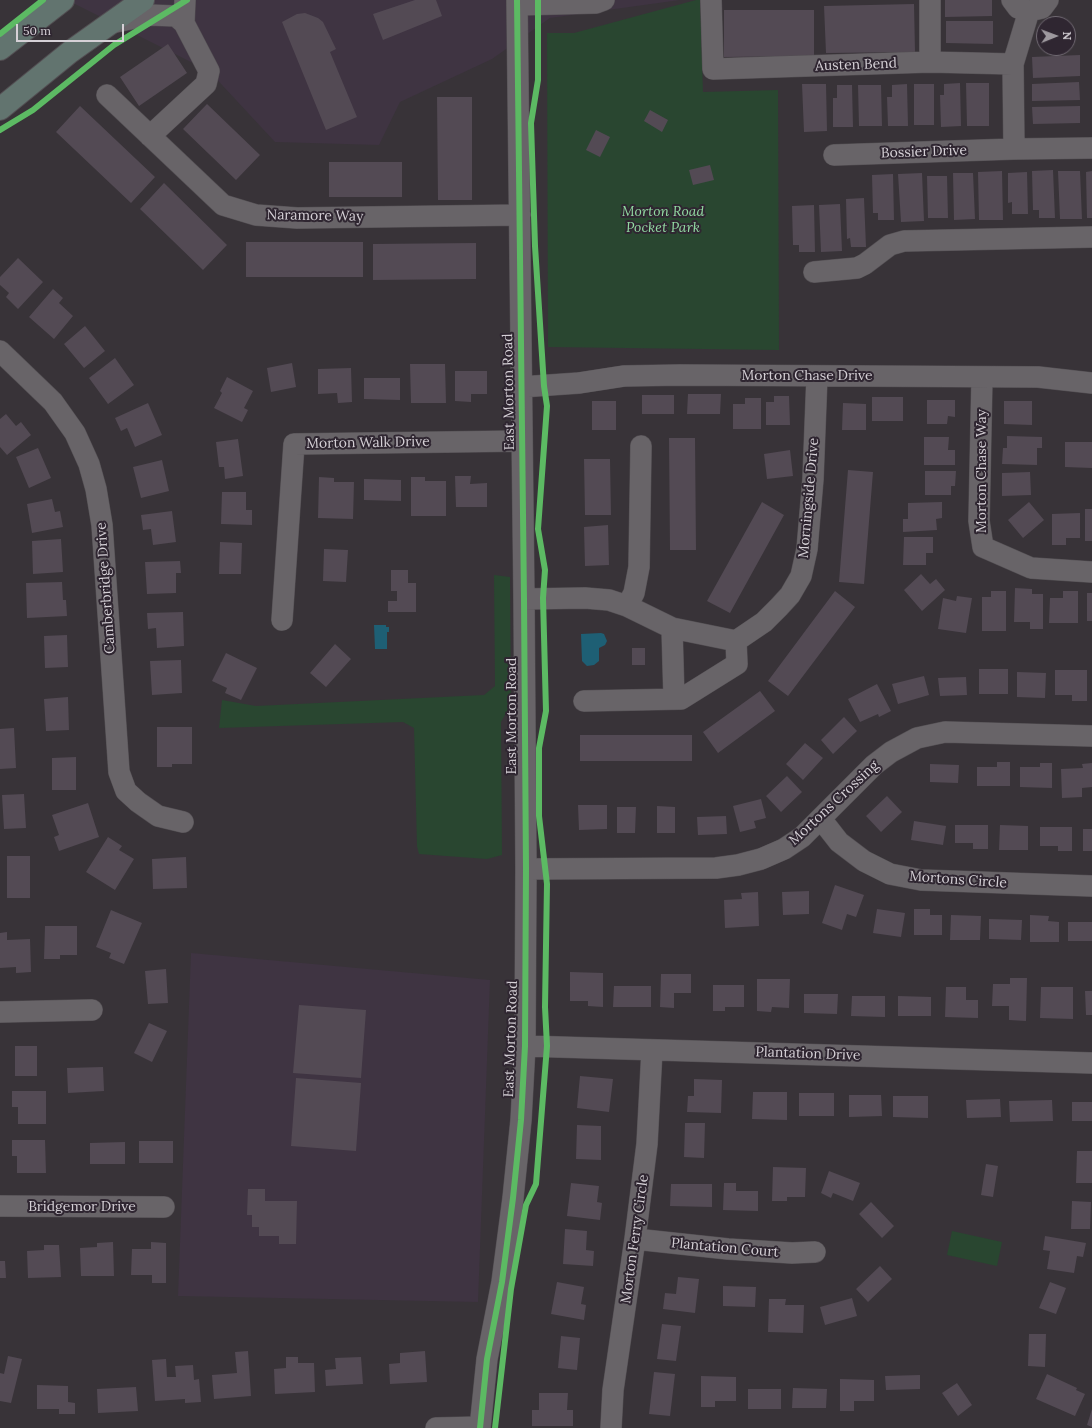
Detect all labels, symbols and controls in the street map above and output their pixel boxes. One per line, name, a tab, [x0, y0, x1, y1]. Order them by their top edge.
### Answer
scale bar	[18, 16, 126, 42]
north arrow	[1036, 16, 1076, 56]
text: 50 m	[23, 23, 51, 38]
text: N	[1060, 31, 1074, 40]
street label: Austen Bend	[815, 55, 897, 75]
street label: Bossier Drive	[881, 142, 967, 162]
park label: Morton Road Pocket Park	[622, 204, 704, 236]
street label: Naramore Way	[266, 207, 364, 225]
street label: East Morton Road	[500, 333, 518, 451]
street label: Morton Chase Drive	[741, 368, 873, 384]
street label: Morton Chase Way	[974, 409, 990, 533]
street label: Morton Walk Drive	[306, 434, 430, 452]
street label: Morningside Drive	[795, 437, 823, 559]
street label: Camberbridge Drive	[93, 522, 119, 654]
street label: East Morton Road	[504, 658, 520, 774]
street label: Mortons Crossing	[786, 757, 882, 849]
street label: Mortons Circle	[909, 868, 1007, 892]
street label: East Morton Road	[501, 980, 521, 1098]
street label: Plantation Drive	[755, 1044, 861, 1064]
street label: Morton Ferry Circle	[618, 1174, 652, 1304]
street label: Bridgemor Drive	[28, 1199, 136, 1215]
street label: Plantation Court	[670, 1235, 780, 1261]

